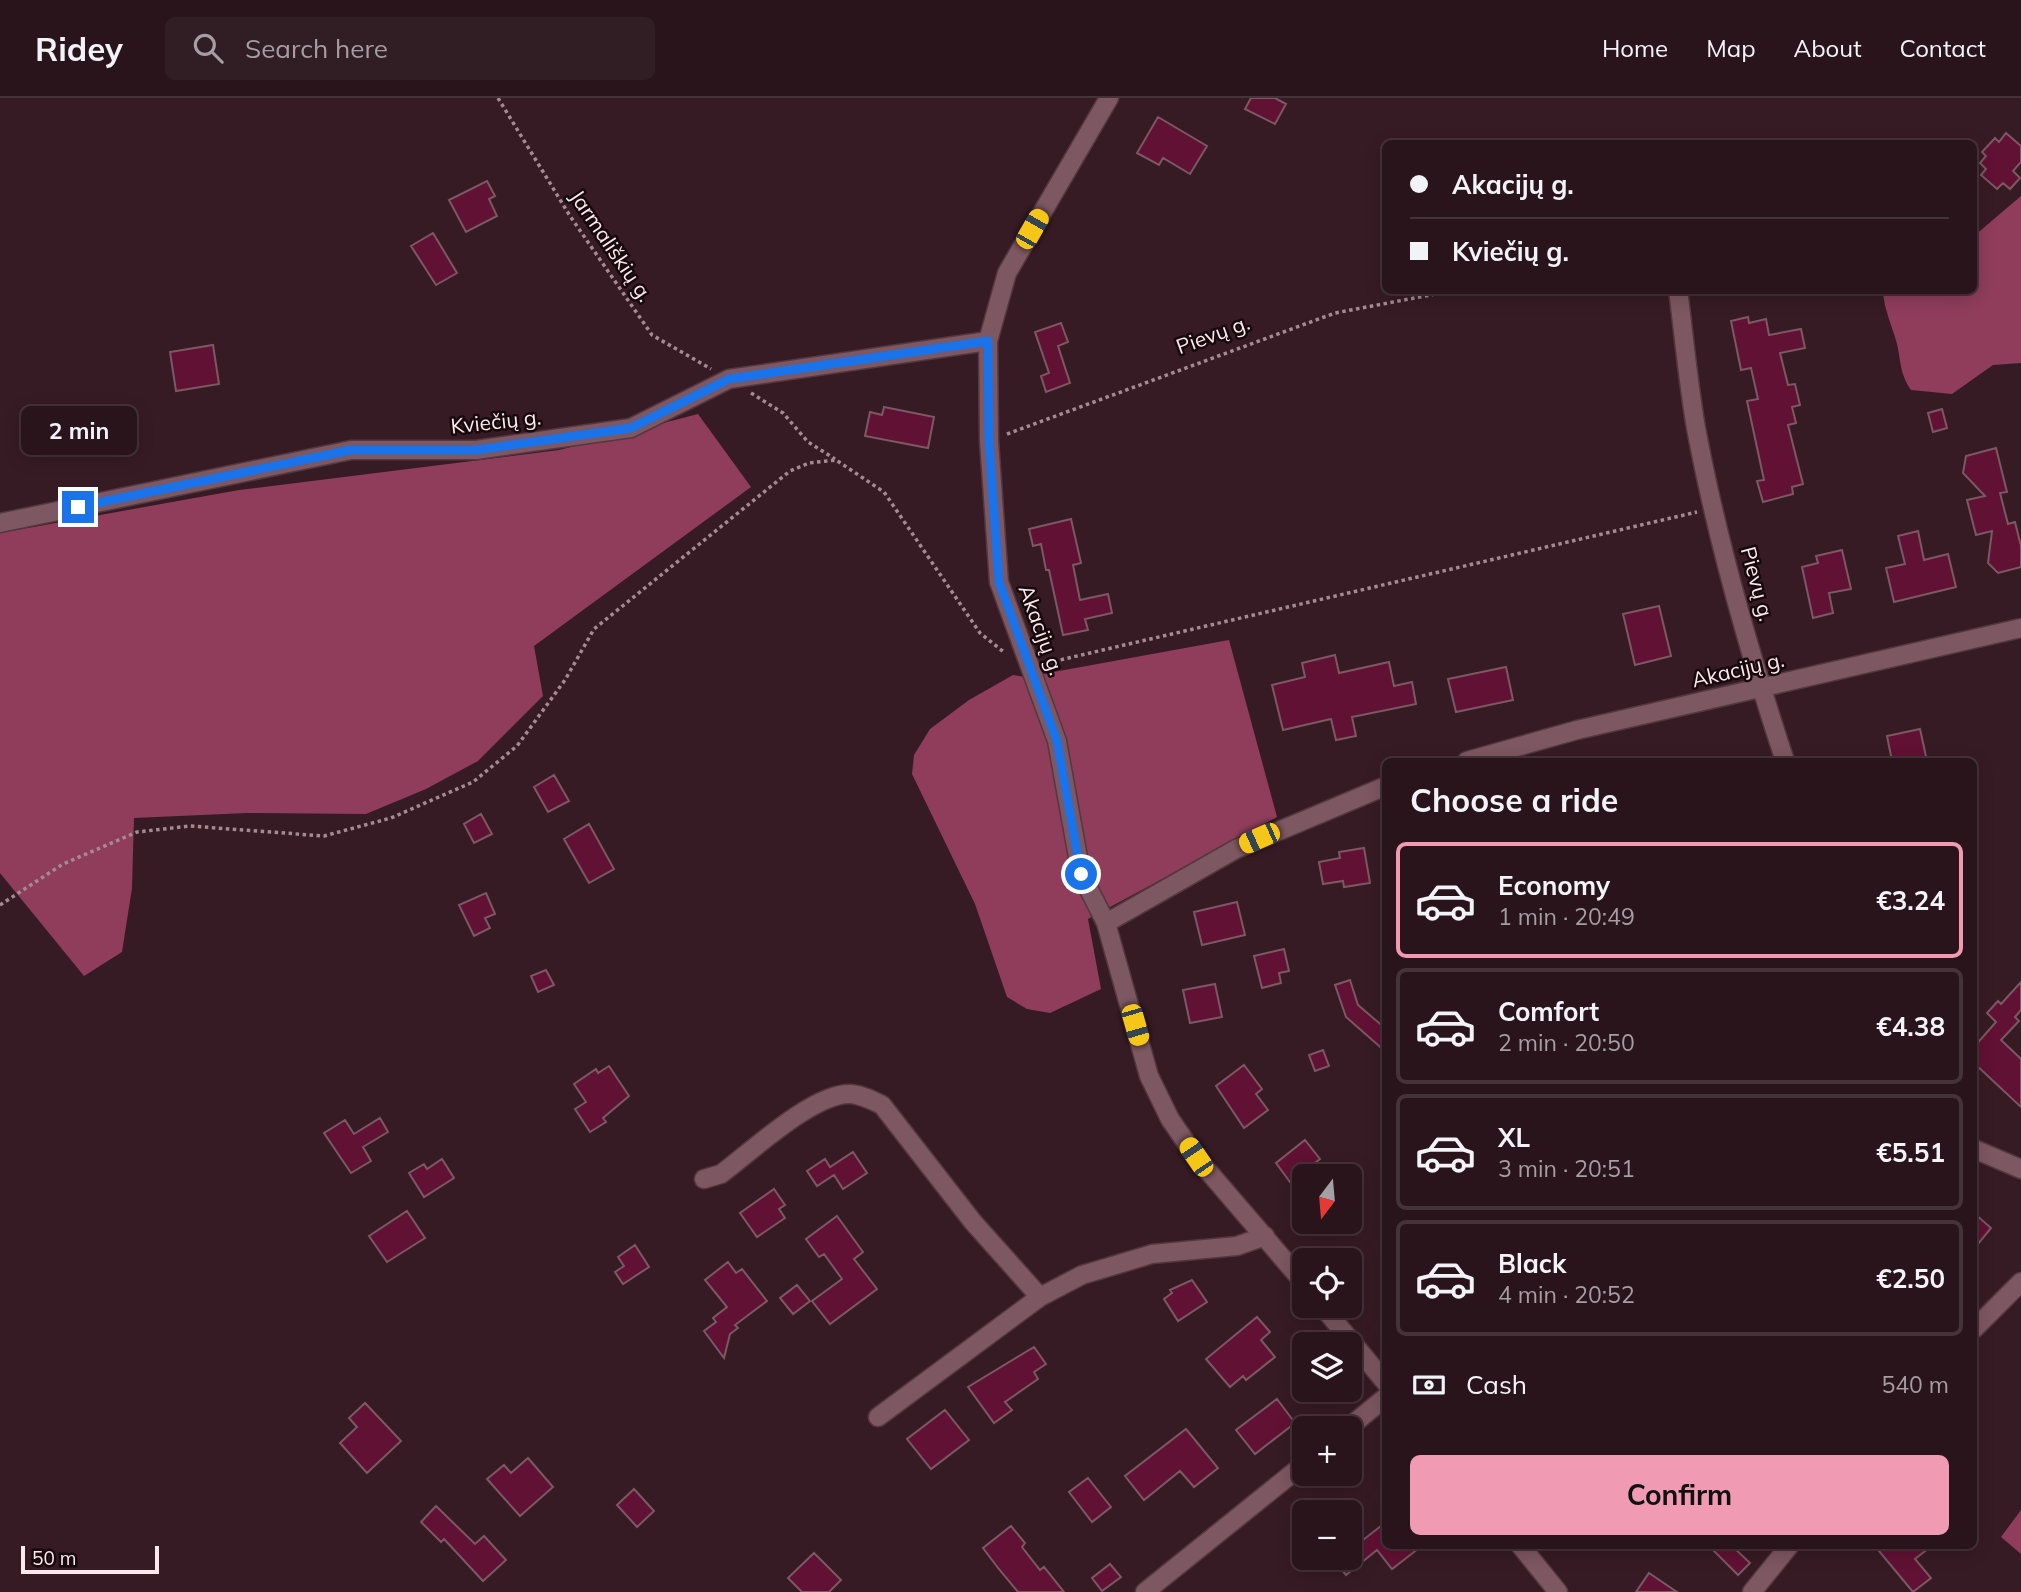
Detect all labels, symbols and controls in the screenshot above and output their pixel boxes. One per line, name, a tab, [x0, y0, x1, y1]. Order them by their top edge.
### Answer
search box	[165, 17, 655, 80]
text: Ridey	[35, 28, 123, 69]
icon: search	[189, 29, 227, 67]
text: Search here	[245, 32, 388, 65]
text: Home	[1602, 33, 1668, 63]
text: Map	[1706, 33, 1756, 63]
text: About	[1794, 33, 1862, 63]
text: Contact	[1900, 33, 1986, 63]
text: Akacijų g.	[1452, 168, 1574, 201]
street label: Jarmališkių g.	[565, 185, 659, 306]
car	[1013, 206, 1052, 252]
text: Kviečių g.	[1452, 235, 1569, 268]
street label: Pievų g.	[1172, 309, 1253, 359]
street label: Kviečių g.	[449, 403, 542, 439]
callout: 2 min	[20, 406, 136, 454]
text: 2 min	[49, 416, 109, 445]
route end	[62, 491, 94, 523]
street label: Pievų g.	[1736, 544, 1780, 624]
street label: Akacijų g.	[1014, 581, 1070, 678]
street label: Akacijų g.	[1689, 646, 1787, 692]
text: Choose a ride	[1410, 780, 1618, 820]
car	[1236, 820, 1283, 856]
route start	[1065, 858, 1097, 890]
icon: car	[1414, 869, 1477, 932]
text: Economy	[1498, 869, 1610, 902]
text: €3.24	[1876, 884, 1945, 917]
text: 1 min · 20:49	[1498, 902, 1635, 931]
icon: car	[1414, 995, 1477, 1058]
text: Comfort	[1498, 995, 1599, 1028]
car	[1120, 1002, 1151, 1048]
text: €4.38	[1876, 1010, 1945, 1043]
text: 2 min · 20:50	[1498, 1028, 1635, 1057]
icon: car	[1414, 1121, 1477, 1184]
text: XL	[1498, 1121, 1530, 1154]
car	[1176, 1134, 1217, 1180]
text: €5.51	[1876, 1136, 1945, 1169]
text: 3 min · 20:51	[1498, 1154, 1635, 1183]
north arrow	[1292, 1164, 1362, 1234]
map controls	[1292, 1164, 1362, 1570]
icon: car	[1414, 1247, 1477, 1310]
text: Black	[1498, 1247, 1566, 1280]
button: locate	[1292, 1248, 1362, 1318]
text: €2.50	[1876, 1262, 1945, 1295]
text: 4 min · 20:52	[1498, 1280, 1635, 1309]
button: layers	[1292, 1332, 1362, 1402]
icon: cash	[1410, 1366, 1448, 1404]
text: Cash	[1466, 1368, 1527, 1401]
text: 540 m	[1881, 1370, 1949, 1399]
button: +	[1292, 1416, 1362, 1486]
button: Confirm	[1410, 1455, 1949, 1535]
button: −	[1292, 1500, 1362, 1570]
scale bar	[21, 1543, 159, 1575]
text: 50 m	[32, 1546, 76, 1570]

